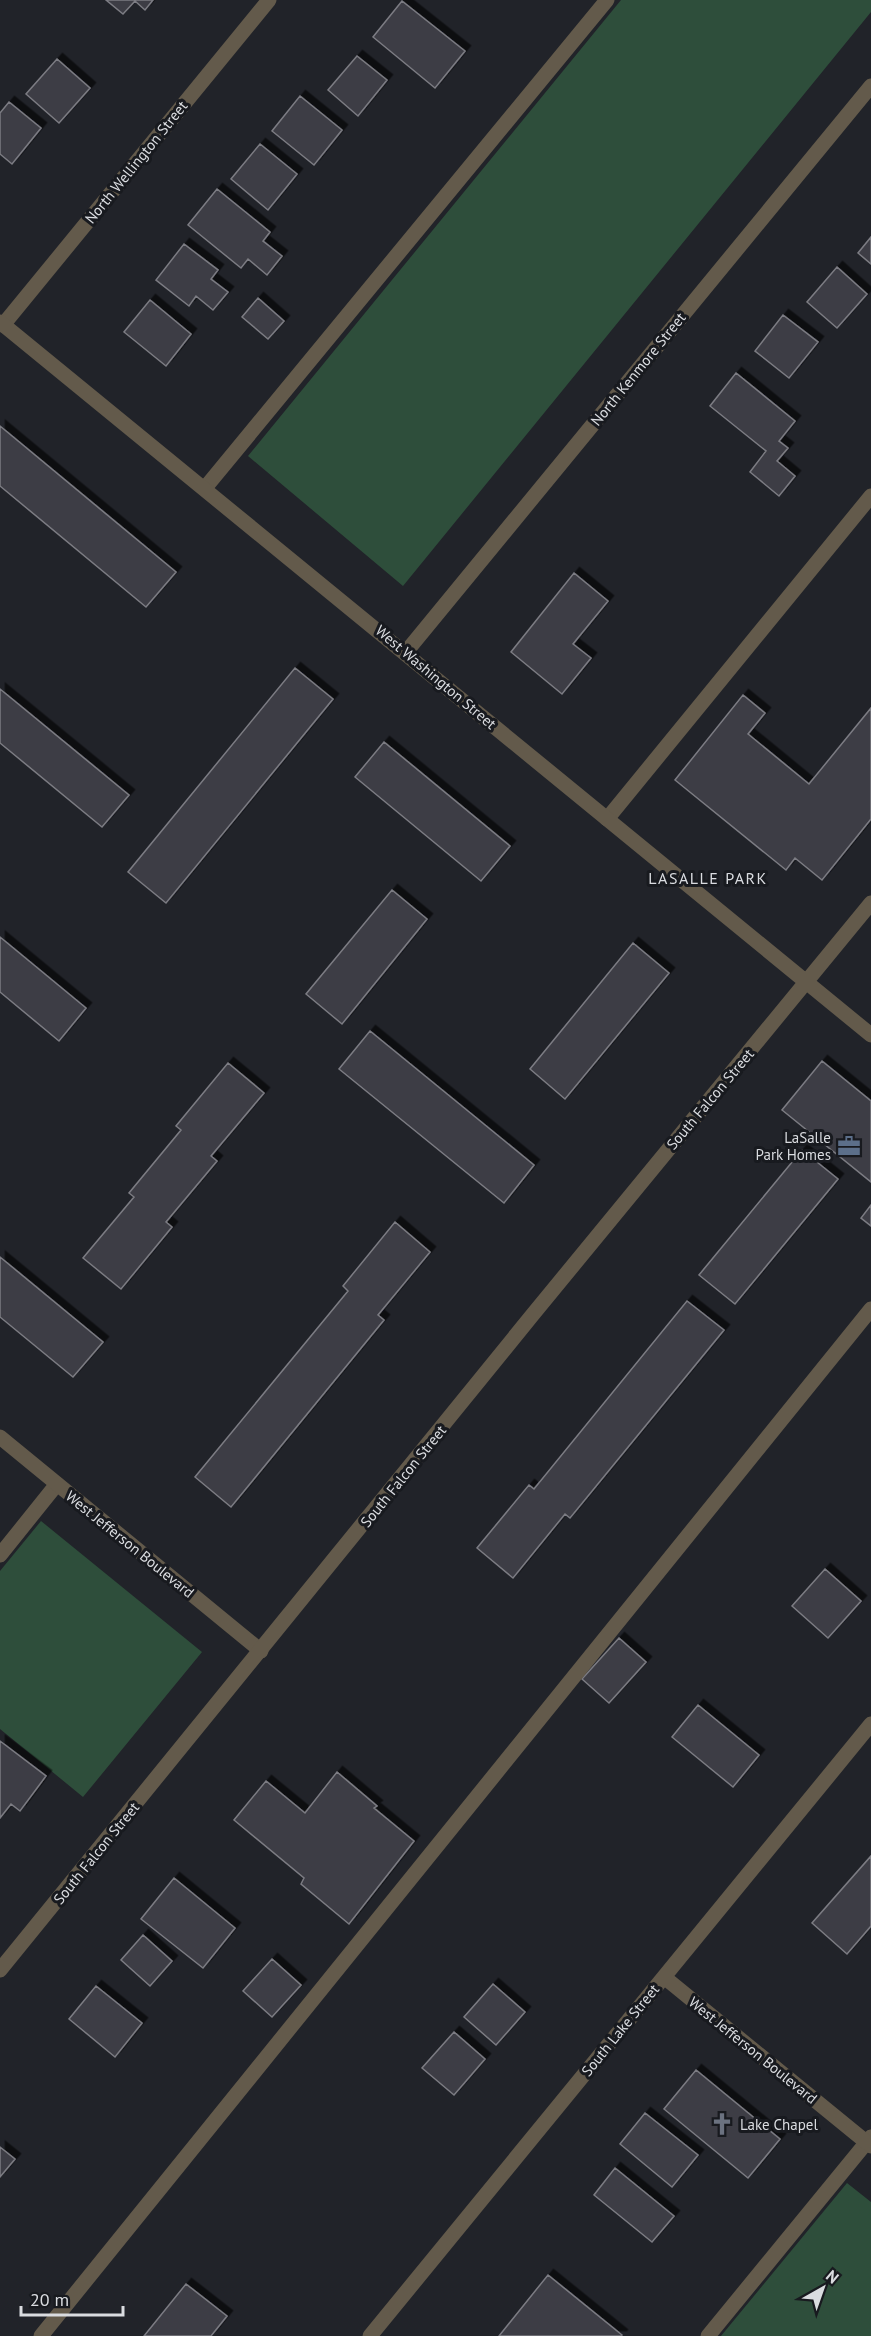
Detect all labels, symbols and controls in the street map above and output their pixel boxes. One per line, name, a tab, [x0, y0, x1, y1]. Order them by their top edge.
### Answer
street label: North Wellington Street	[81, 97, 191, 227]
street label: North Kenmore Street	[586, 308, 690, 430]
street label: West Washington Street	[372, 621, 500, 733]
district label: LASALLE PARK	[648, 868, 768, 888]
street label: South Falcon Street	[662, 1045, 758, 1153]
place label: LaSalle Park Homes	[756, 1128, 831, 1164]
office icon: LaSalle Park Homes	[836, 1133, 862, 1159]
street label: South Falcon Street	[356, 1421, 450, 1531]
street label: West Jefferson Boulevard	[62, 1486, 198, 1602]
street label: South Falcon Street	[49, 1798, 143, 1908]
street label: South Lake Street	[577, 1980, 663, 2080]
street label: West Jefferson Boulevard	[685, 1992, 821, 2108]
church icon: Lake Chapel	[709, 2111, 735, 2137]
place label: Lake Chapel	[740, 2115, 818, 2134]
north arrow	[793, 2258, 853, 2318]
text: N	[822, 2265, 843, 2288]
scale bar	[21, 2279, 123, 2317]
text: 20 m	[30, 2288, 69, 2311]

